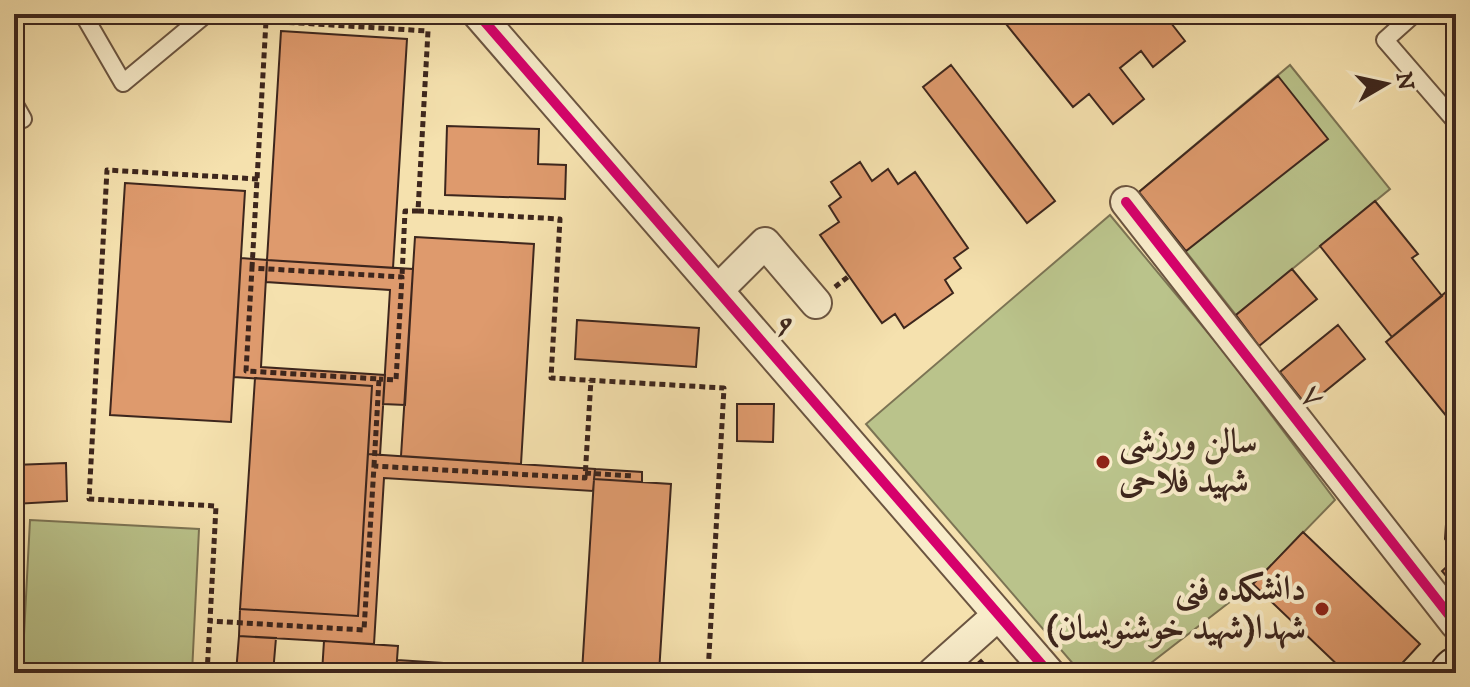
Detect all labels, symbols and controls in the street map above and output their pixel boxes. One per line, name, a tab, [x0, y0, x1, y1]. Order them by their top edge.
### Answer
north arrow	[1346, 44, 1426, 124]
text: N	[1390, 70, 1419, 92]
street label: ۹	[763, 304, 807, 346]
street label: ۷	[1290, 375, 1336, 417]
place label: سالن ورزشی شهید فلاحی	[1118, 421, 1258, 503]
marker: سالن ورزشی شهید فلاحی	[1094, 453, 1112, 471]
place label: دانشکده فنی شهدا(شهید خوشنویسان)	[1046, 568, 1306, 650]
marker: دانشکده فنی شهدا(شهید خوشنویسان)	[1313, 600, 1331, 618]

